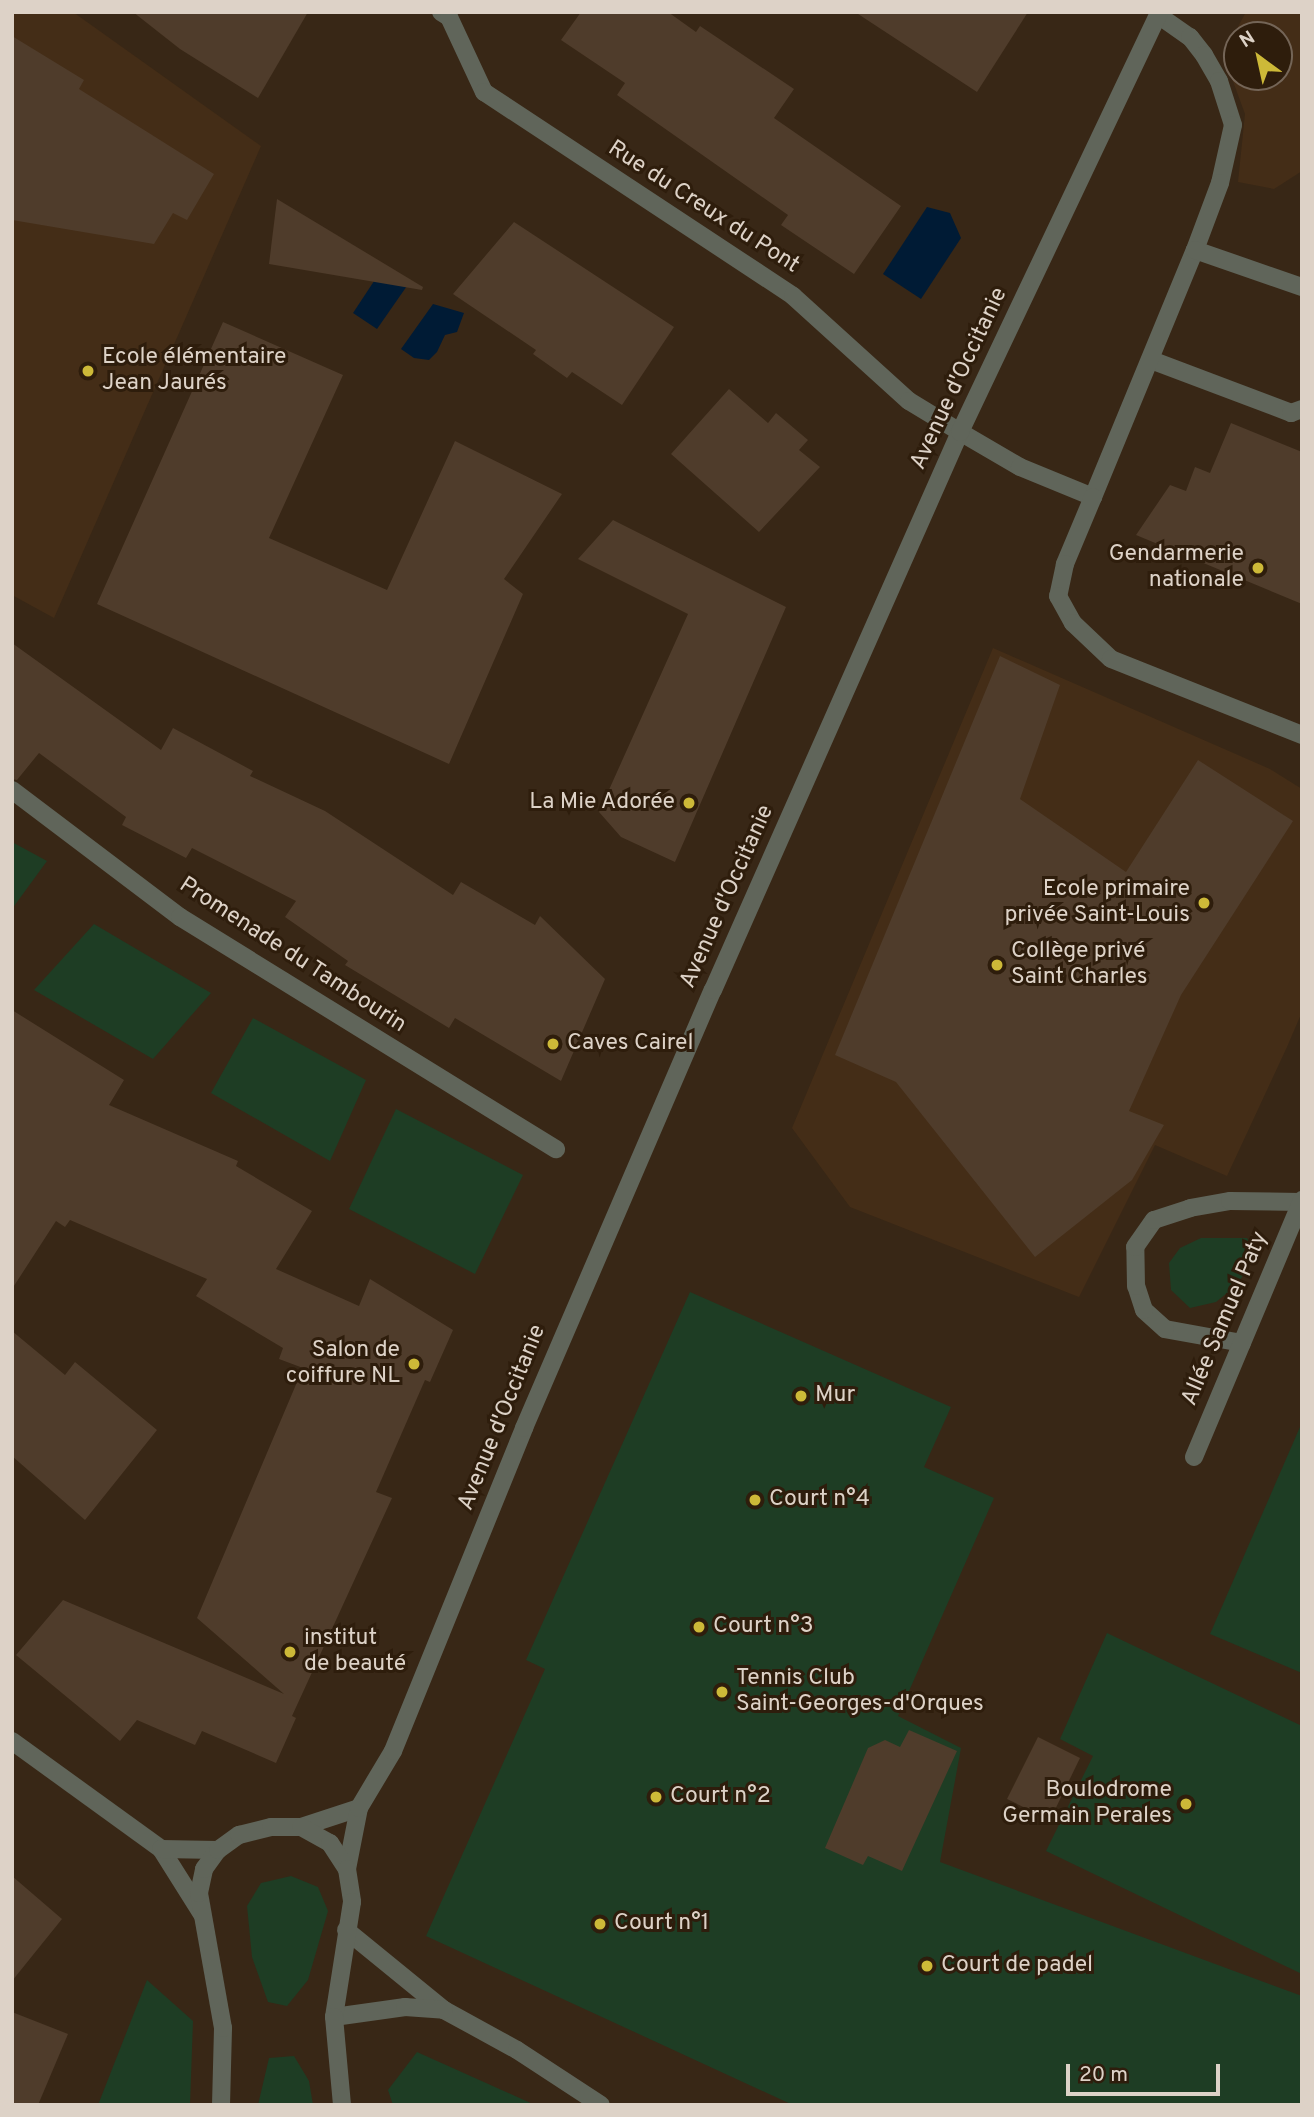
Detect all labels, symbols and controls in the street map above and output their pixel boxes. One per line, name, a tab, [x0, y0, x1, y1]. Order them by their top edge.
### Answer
north arrow	[1223, 21, 1293, 91]
text: N	[1235, 26, 1260, 54]
street label: Rue du Creux du Pont	[602, 136, 804, 280]
street label: Avenue d'Occitanie	[906, 284, 1014, 474]
place label: Ecole élémentaire Jean Jaurés	[102, 344, 286, 398]
marker: Ecole élémentaire Jean Jaurés	[80, 363, 96, 379]
place label: Gendarmerie nationale	[1109, 541, 1244, 595]
marker: Gendarmerie nationale	[1250, 560, 1266, 576]
place label: La Mie Adorée	[528, 789, 675, 817]
marker: La Mie Adorée	[681, 795, 697, 811]
street label: Avenue d'Occitanie	[675, 801, 781, 993]
street label: Promenade du Tambourin	[173, 872, 411, 1040]
place label: Ecole primaire privée Saint-Louis	[1004, 876, 1190, 930]
marker: Ecole primaire privée Saint-Louis	[1196, 895, 1212, 911]
place label: Collège privé Saint Charles	[1011, 938, 1148, 992]
marker: Collège privé Saint Charles	[989, 957, 1005, 973]
place label: Caves Cairel	[567, 1030, 694, 1058]
marker: Caves Cairel	[545, 1036, 561, 1052]
street label: Allée Samuel Paty	[1177, 1228, 1275, 1410]
street label: Avenue d'Occitanie	[453, 1321, 553, 1515]
place label: Salon de coiffure NL	[286, 1337, 400, 1391]
marker: Salon de coiffure NL	[406, 1356, 422, 1372]
place label: Mur	[815, 1382, 856, 1410]
marker: Mur	[793, 1388, 809, 1404]
place label: Court n°4	[769, 1486, 870, 1514]
marker: Court n°4	[747, 1492, 763, 1508]
place label: Court n°3	[713, 1613, 814, 1641]
marker: Court n°3	[691, 1619, 707, 1635]
place label: institut de beauté	[304, 1625, 406, 1679]
marker: institut de beauté	[282, 1644, 298, 1660]
place label: Tennis Club Saint-Georges-d'Orques	[736, 1665, 984, 1719]
marker: Tennis Club Saint-Georges-d'Orques	[714, 1684, 730, 1700]
place label: Boulodrome Germain Perales	[1002, 1777, 1172, 1831]
place label: Court n°2	[670, 1783, 771, 1811]
marker: Court n°2	[648, 1789, 664, 1805]
marker: Boulodrome Germain Perales	[1178, 1796, 1194, 1812]
place label: Court n°1	[614, 1910, 709, 1938]
marker: Court n°1	[592, 1916, 608, 1932]
place label: Court de padel	[941, 1952, 1093, 1980]
marker: Court de padel	[919, 1958, 935, 1974]
scale bar	[1069, 2050, 1223, 2094]
text: 20 m	[1079, 2062, 1128, 2089]

